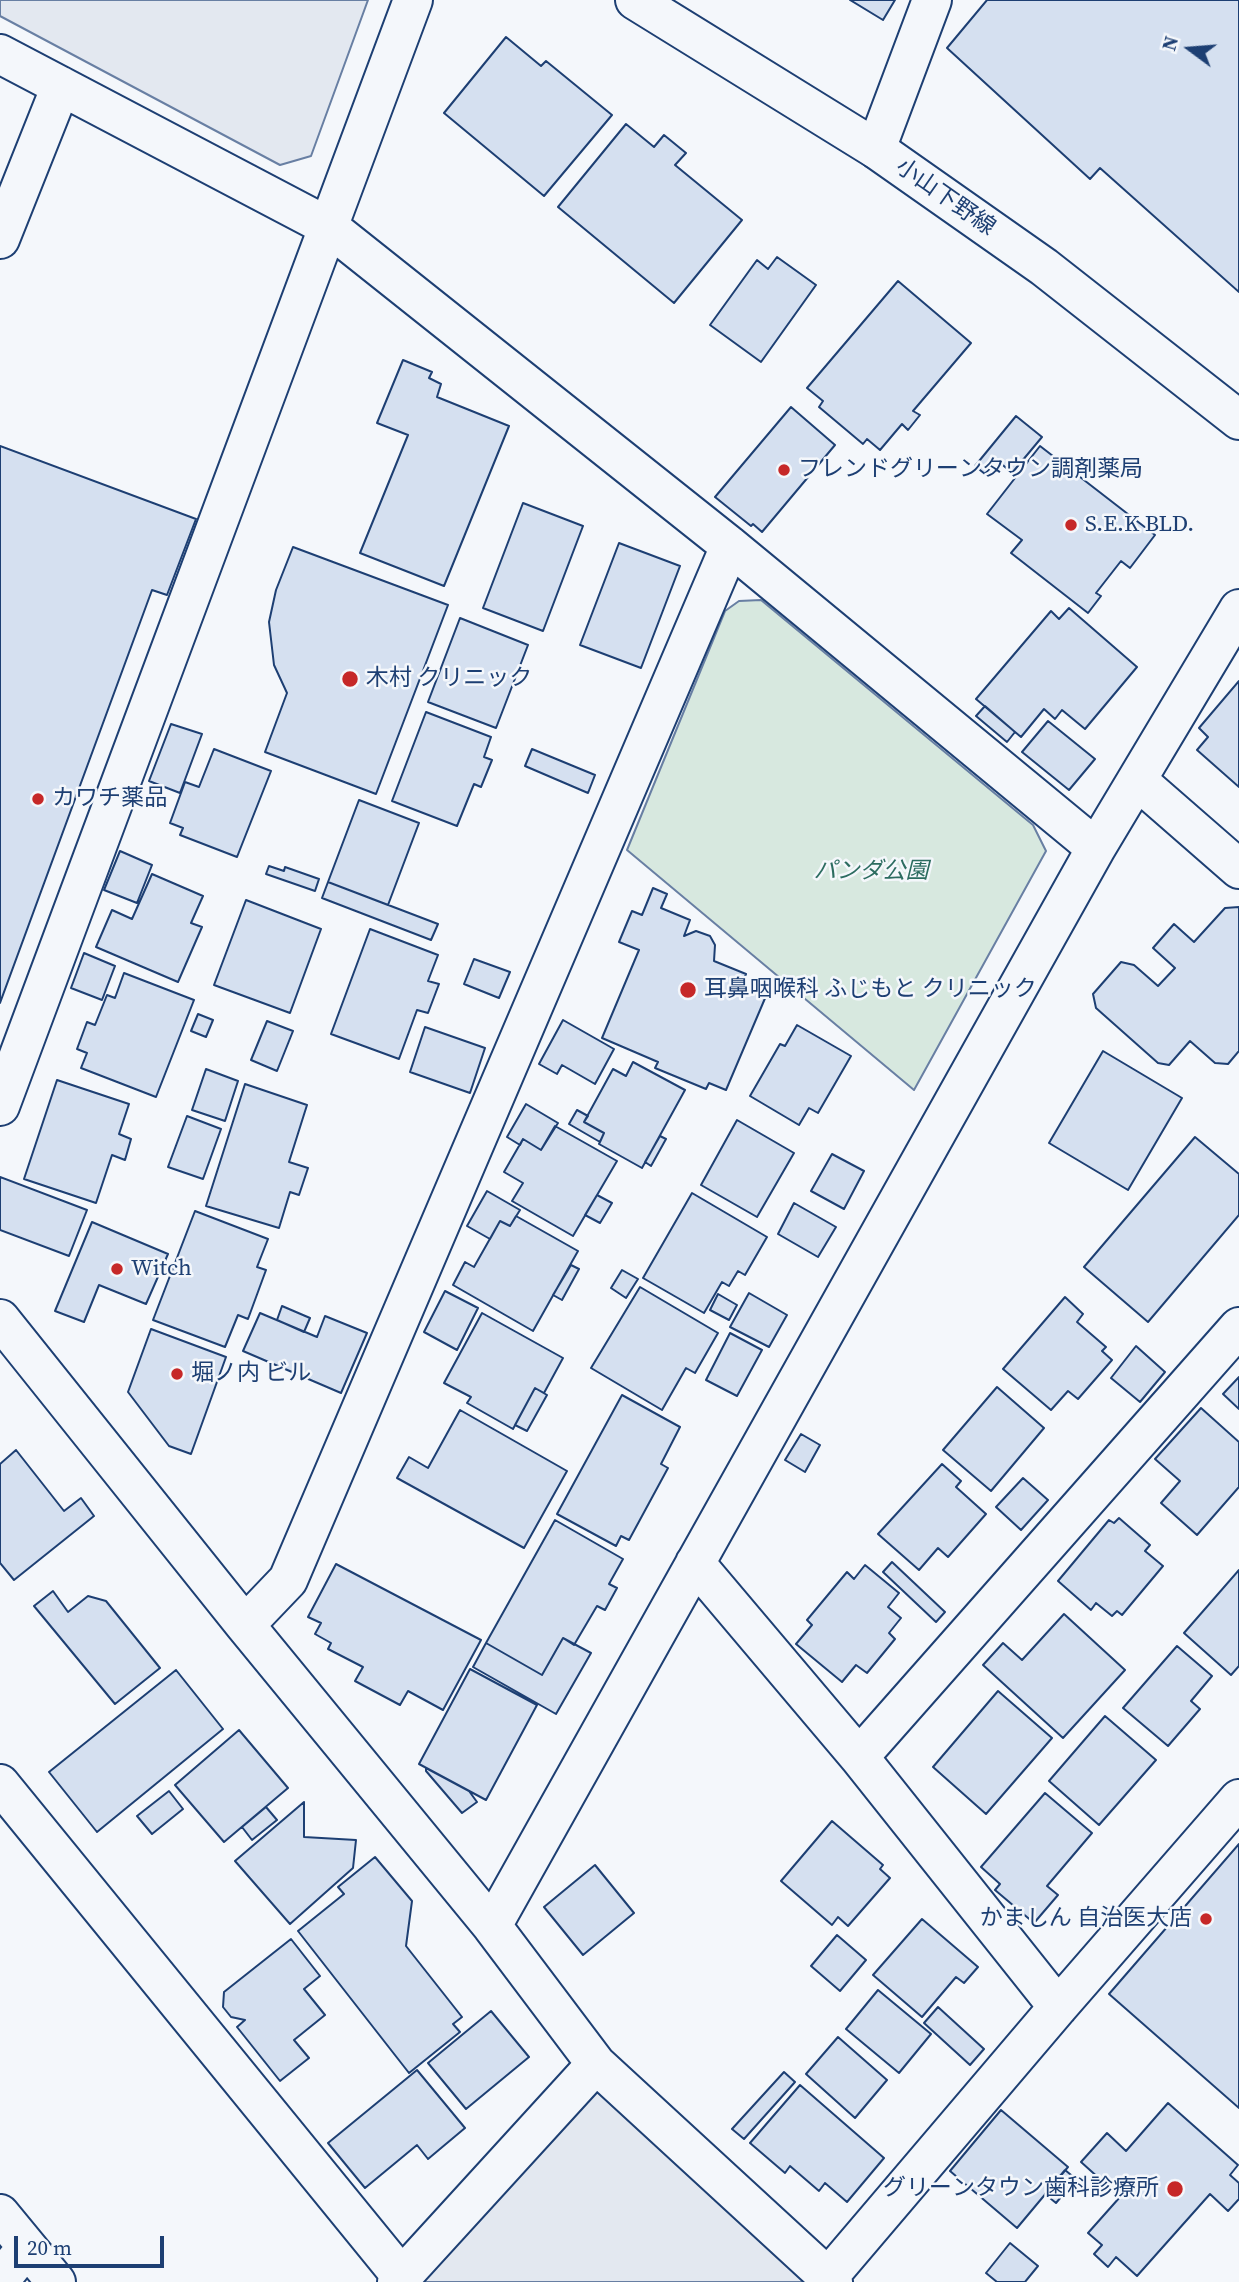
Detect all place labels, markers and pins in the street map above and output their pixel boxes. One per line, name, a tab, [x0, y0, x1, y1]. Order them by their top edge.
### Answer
place label: フレンドグリーンタウン調剤薬局	[798, 456, 1143, 484]
marker: フレンドグリーンタウン調剤薬局	[776, 462, 792, 478]
place label: S.E.K BLD.	[1085, 511, 1194, 539]
marker: S.E.K BLD.	[1063, 517, 1079, 533]
place label: 木村 クリニック	[366, 665, 532, 693]
marker: 木村 クリニック	[340, 669, 360, 689]
place label: カワチ薬品	[52, 785, 167, 813]
marker: カワチ薬品	[30, 791, 46, 807]
place label: 耳鼻咽喉科 ふじもと クリニック	[704, 976, 1037, 1004]
marker: 耳鼻咽喉科 ふじもと クリニック	[678, 980, 698, 1000]
place label: Witch	[131, 1255, 192, 1283]
marker: Witch	[109, 1261, 125, 1277]
place label: 堀ノ内 ビル	[191, 1360, 311, 1388]
marker: 堀ノ内 ビル	[169, 1366, 185, 1382]
place label: かましん 自治医大店	[980, 1905, 1192, 1933]
marker: かましん 自治医大店	[1198, 1911, 1214, 1927]
place label: グリーンタウン歯科診療所	[883, 2175, 1159, 2203]
marker: グリーンタウン歯科診療所	[1165, 2179, 1185, 2199]

